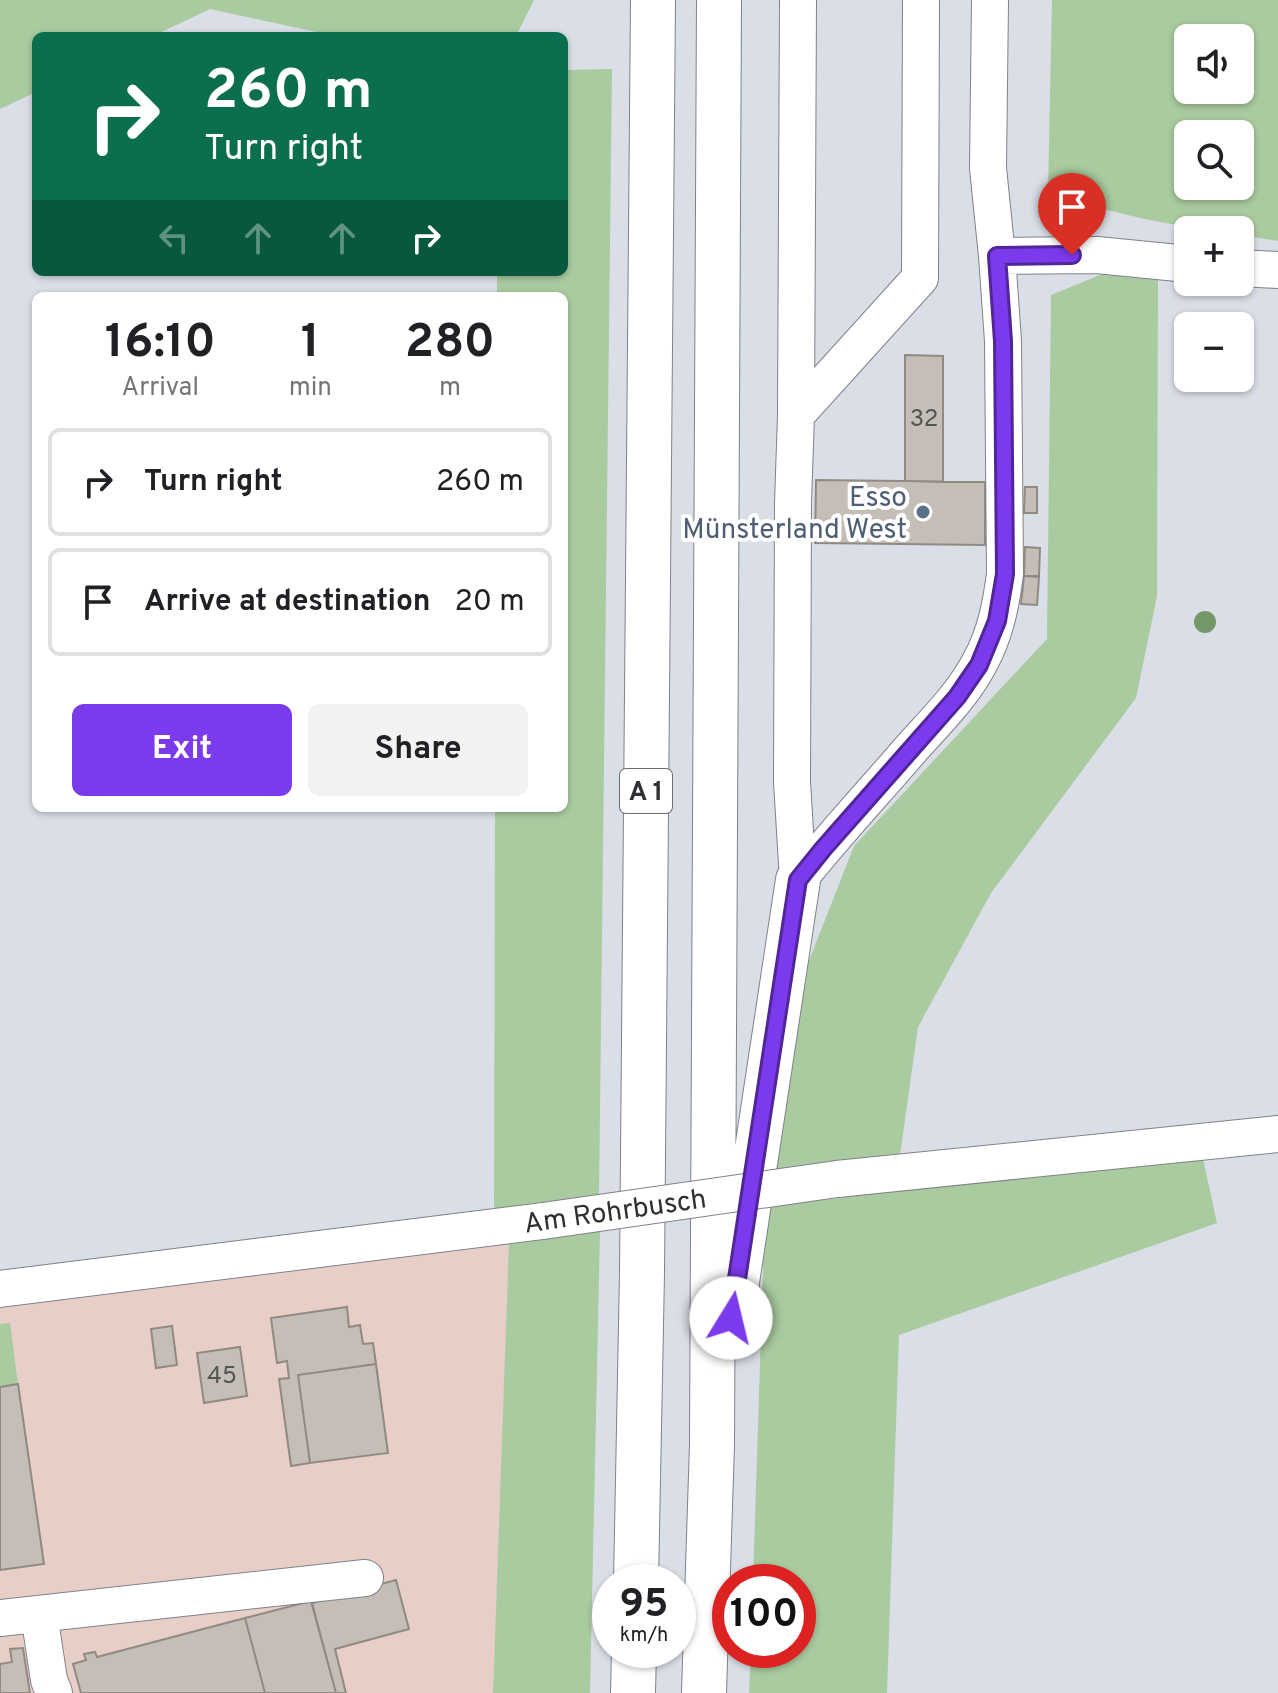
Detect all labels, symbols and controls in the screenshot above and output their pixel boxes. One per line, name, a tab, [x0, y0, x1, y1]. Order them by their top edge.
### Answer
map controls	[1174, 24, 1254, 392]
button: sound	[1174, 24, 1254, 104]
text: 260 m	[204, 58, 373, 128]
icon: right	[72, 64, 176, 168]
button: search	[1174, 120, 1254, 200]
text: Turn right	[204, 127, 363, 173]
pin	[1038, 173, 1106, 255]
icon: arrive	[1050, 185, 1094, 229]
icon: left	[152, 216, 196, 260]
icon: ahead	[236, 216, 280, 260]
icon: ahead	[320, 216, 364, 260]
icon: right	[404, 216, 448, 260]
button: +	[1174, 216, 1254, 296]
button: −	[1174, 312, 1254, 392]
text: 16:10	[105, 314, 216, 374]
text: 1	[301, 314, 320, 374]
text: 280	[405, 314, 495, 374]
text: Arrival	[122, 372, 199, 405]
text: min	[289, 372, 332, 405]
text: m	[439, 372, 461, 405]
house number: 32	[910, 405, 938, 435]
icon: right	[76, 460, 120, 504]
text: Turn right	[144, 464, 282, 501]
text: 260 m	[436, 464, 524, 501]
place label: Esso Münsterland West	[682, 481, 907, 549]
marker: Esso Münsterland West	[914, 503, 932, 521]
icon: arrive	[76, 580, 120, 624]
text: Arrive at destination	[144, 584, 430, 621]
text: 20 m	[454, 584, 525, 621]
button: Exit	[72, 704, 292, 796]
button: Share	[308, 704, 528, 796]
road number: A 1	[620, 769, 672, 813]
street label: Am Rohrbusch	[522, 1182, 709, 1244]
position arrow	[689, 1276, 773, 1360]
house number: 45	[207, 1362, 237, 1392]
speed limit sign: 100	[712, 1564, 816, 1668]
text: 95	[619, 1581, 669, 1631]
text: km/h	[620, 1623, 668, 1649]

